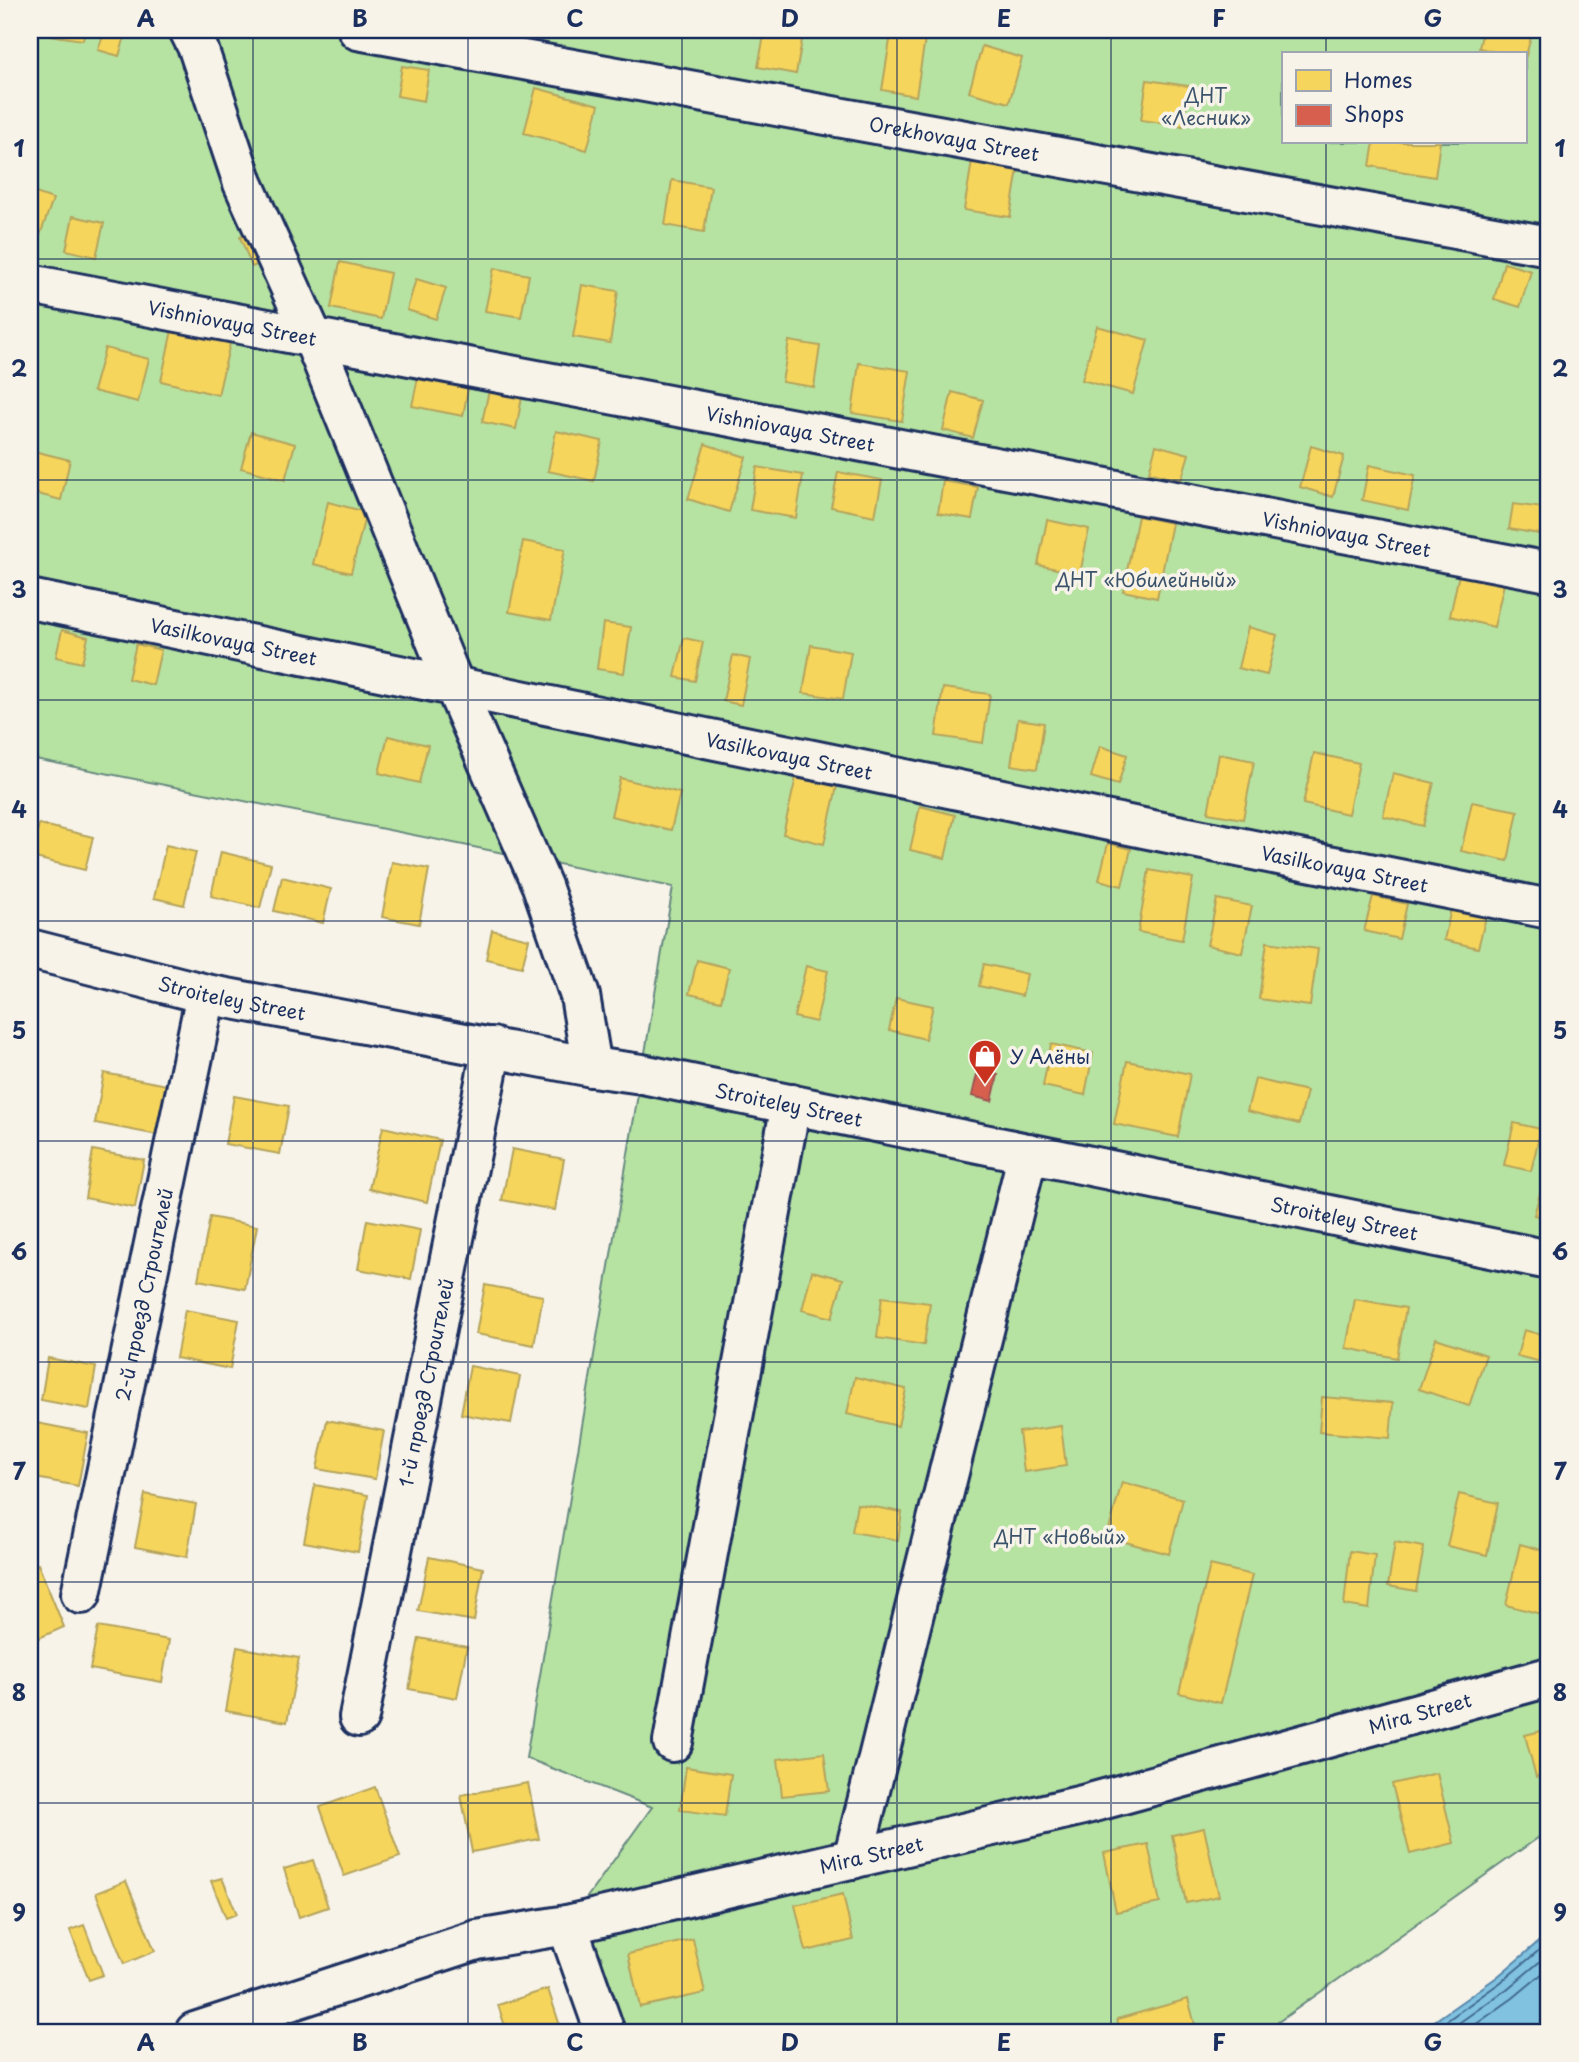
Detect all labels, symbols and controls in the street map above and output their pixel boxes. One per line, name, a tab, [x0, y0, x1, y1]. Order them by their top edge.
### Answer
text: A	[137, 0, 155, 35]
text: B	[352, 0, 368, 35]
text: C	[566, 0, 584, 35]
text: D	[781, 0, 799, 35]
text: E	[997, 0, 1011, 35]
text: F	[1212, 0, 1226, 35]
text: G	[1424, 0, 1442, 35]
legend	[1282, 52, 1526, 144]
text: Homes	[1344, 63, 1412, 95]
park label: ДНТ «Лесник»	[1161, 81, 1251, 131]
text: Shops	[1344, 97, 1404, 129]
street label: Orekhovaya Street	[867, 109, 1042, 167]
text: 1	[14, 130, 25, 165]
text: 1	[1555, 130, 1566, 165]
street label: Vishniovaya Street	[146, 293, 319, 352]
text: 2	[11, 350, 27, 385]
text: 2	[1552, 350, 1568, 385]
street label: Vishniovaya Street	[704, 398, 877, 458]
street label: Vishniovaya Street	[1260, 504, 1433, 563]
park label: ДНТ «Юбилейный»	[1055, 565, 1236, 593]
text: 3	[11, 571, 27, 606]
text: 3	[1552, 571, 1568, 606]
street label: Vasilkovaya Street	[148, 610, 320, 672]
street label: Vasilkovaya Street	[703, 724, 875, 786]
text: 4	[11, 791, 27, 826]
text: 4	[1552, 791, 1568, 826]
street label: Vasilkovaya Street	[1259, 838, 1431, 899]
street label: Stroiteley Street	[156, 968, 308, 1027]
text: 5	[12, 1012, 26, 1047]
text: 5	[1553, 1012, 1567, 1047]
shop icon: У Алёны	[966, 1037, 1004, 1086]
place label: У Алёны	[1010, 1042, 1090, 1070]
street label: Stroiteley Street	[713, 1075, 865, 1133]
street label: 2-й проезд Строителей	[108, 1185, 179, 1404]
street label: Stroiteley Street	[1268, 1189, 1421, 1247]
text: 6	[11, 1233, 27, 1268]
text: 6	[1552, 1233, 1568, 1268]
street label: 1-й проезд Строителей	[391, 1276, 460, 1489]
text: 7	[12, 1453, 26, 1488]
text: 7	[1553, 1453, 1567, 1488]
park label: ДНТ «Новый»	[993, 1522, 1126, 1550]
text: 8	[12, 1674, 26, 1709]
text: 8	[1553, 1674, 1567, 1709]
street label: Mira Street	[1365, 1685, 1475, 1740]
street label: Mira Street	[816, 1829, 926, 1880]
text: 9	[12, 1894, 26, 1929]
text: 9	[1553, 1894, 1567, 1929]
text: A	[137, 2024, 155, 2059]
text: B	[352, 2024, 368, 2059]
text: C	[566, 2024, 584, 2059]
text: D	[781, 2024, 799, 2059]
text: E	[997, 2024, 1011, 2059]
text: F	[1212, 2024, 1226, 2059]
text: G	[1424, 2024, 1442, 2059]

